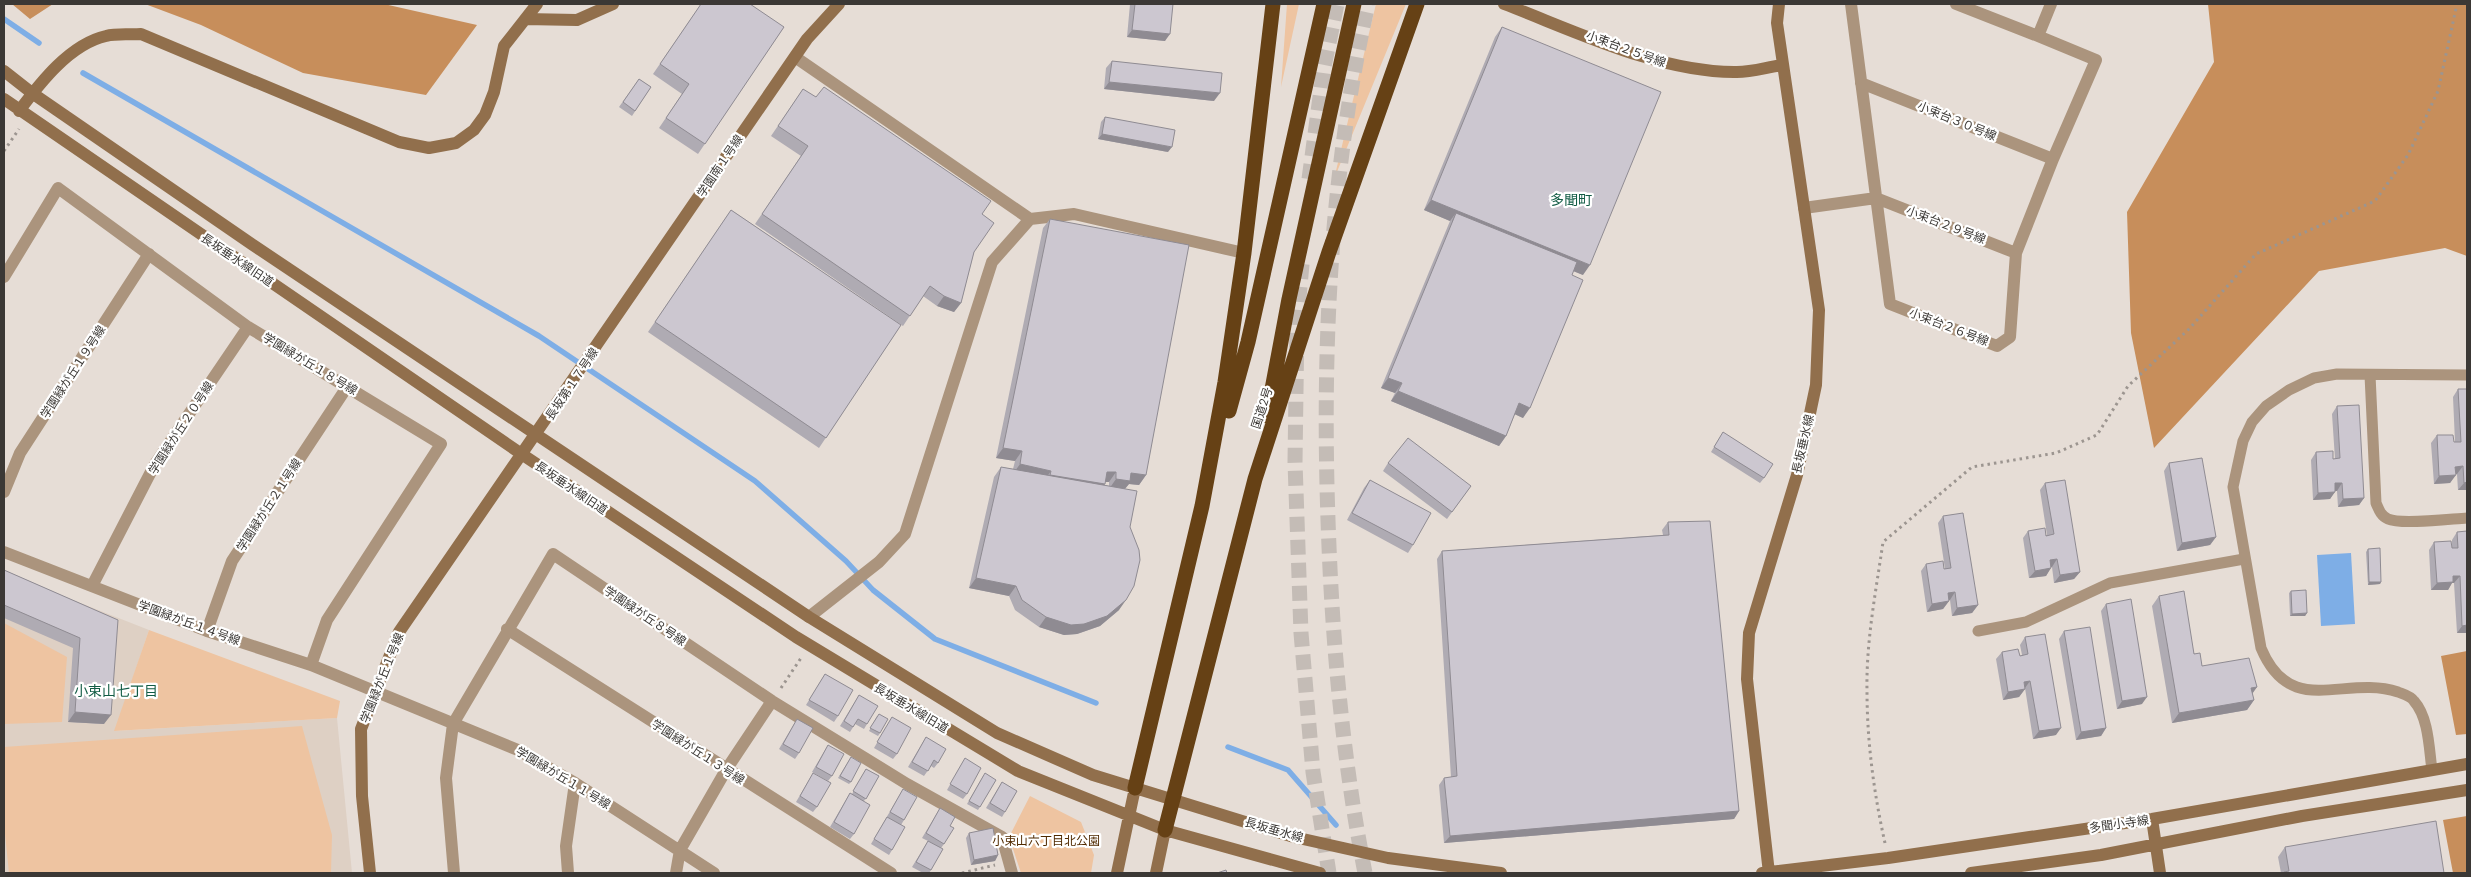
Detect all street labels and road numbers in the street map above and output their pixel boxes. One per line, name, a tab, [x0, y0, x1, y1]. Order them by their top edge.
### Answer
street label: 小束台２５号線	[1584, 27, 1668, 71]
street label: 小束台３０号線	[1915, 98, 1999, 144]
street label: 学園南１号線	[693, 132, 747, 200]
street label: 小束台２９号線	[1904, 202, 1988, 248]
street label: 長坂垂水線旧道	[198, 230, 276, 290]
street label: 小束台２６号線	[1907, 304, 1991, 350]
street label: 学園緑が丘１９号線	[37, 322, 109, 422]
street label: 学園緑が丘１８号線	[260, 329, 360, 399]
street label: 長坂第１７号線	[542, 345, 602, 423]
street label: 学園緑が丘２０号線	[145, 378, 217, 478]
street label: 国道2号	[1248, 385, 1276, 431]
street label: 長坂垂水線	[1788, 413, 1818, 475]
street label: 学園緑が丘２１号線	[233, 455, 305, 555]
street label: 長坂垂水線旧道	[532, 458, 610, 518]
street label: 学園緑が丘８号線	[601, 583, 689, 649]
street label: 学園緑が丘１４号線	[136, 597, 242, 649]
street label: 学園緑が丘１号線	[357, 630, 407, 726]
street label: 長坂垂水線旧道	[871, 680, 951, 736]
street label: 学園緑が丘１３号線	[648, 716, 748, 788]
street label: 学園緑が丘１１号線	[513, 743, 613, 813]
street label: 多聞小寺線	[2088, 812, 2150, 836]
street label: 長坂垂水線	[1243, 814, 1305, 846]

